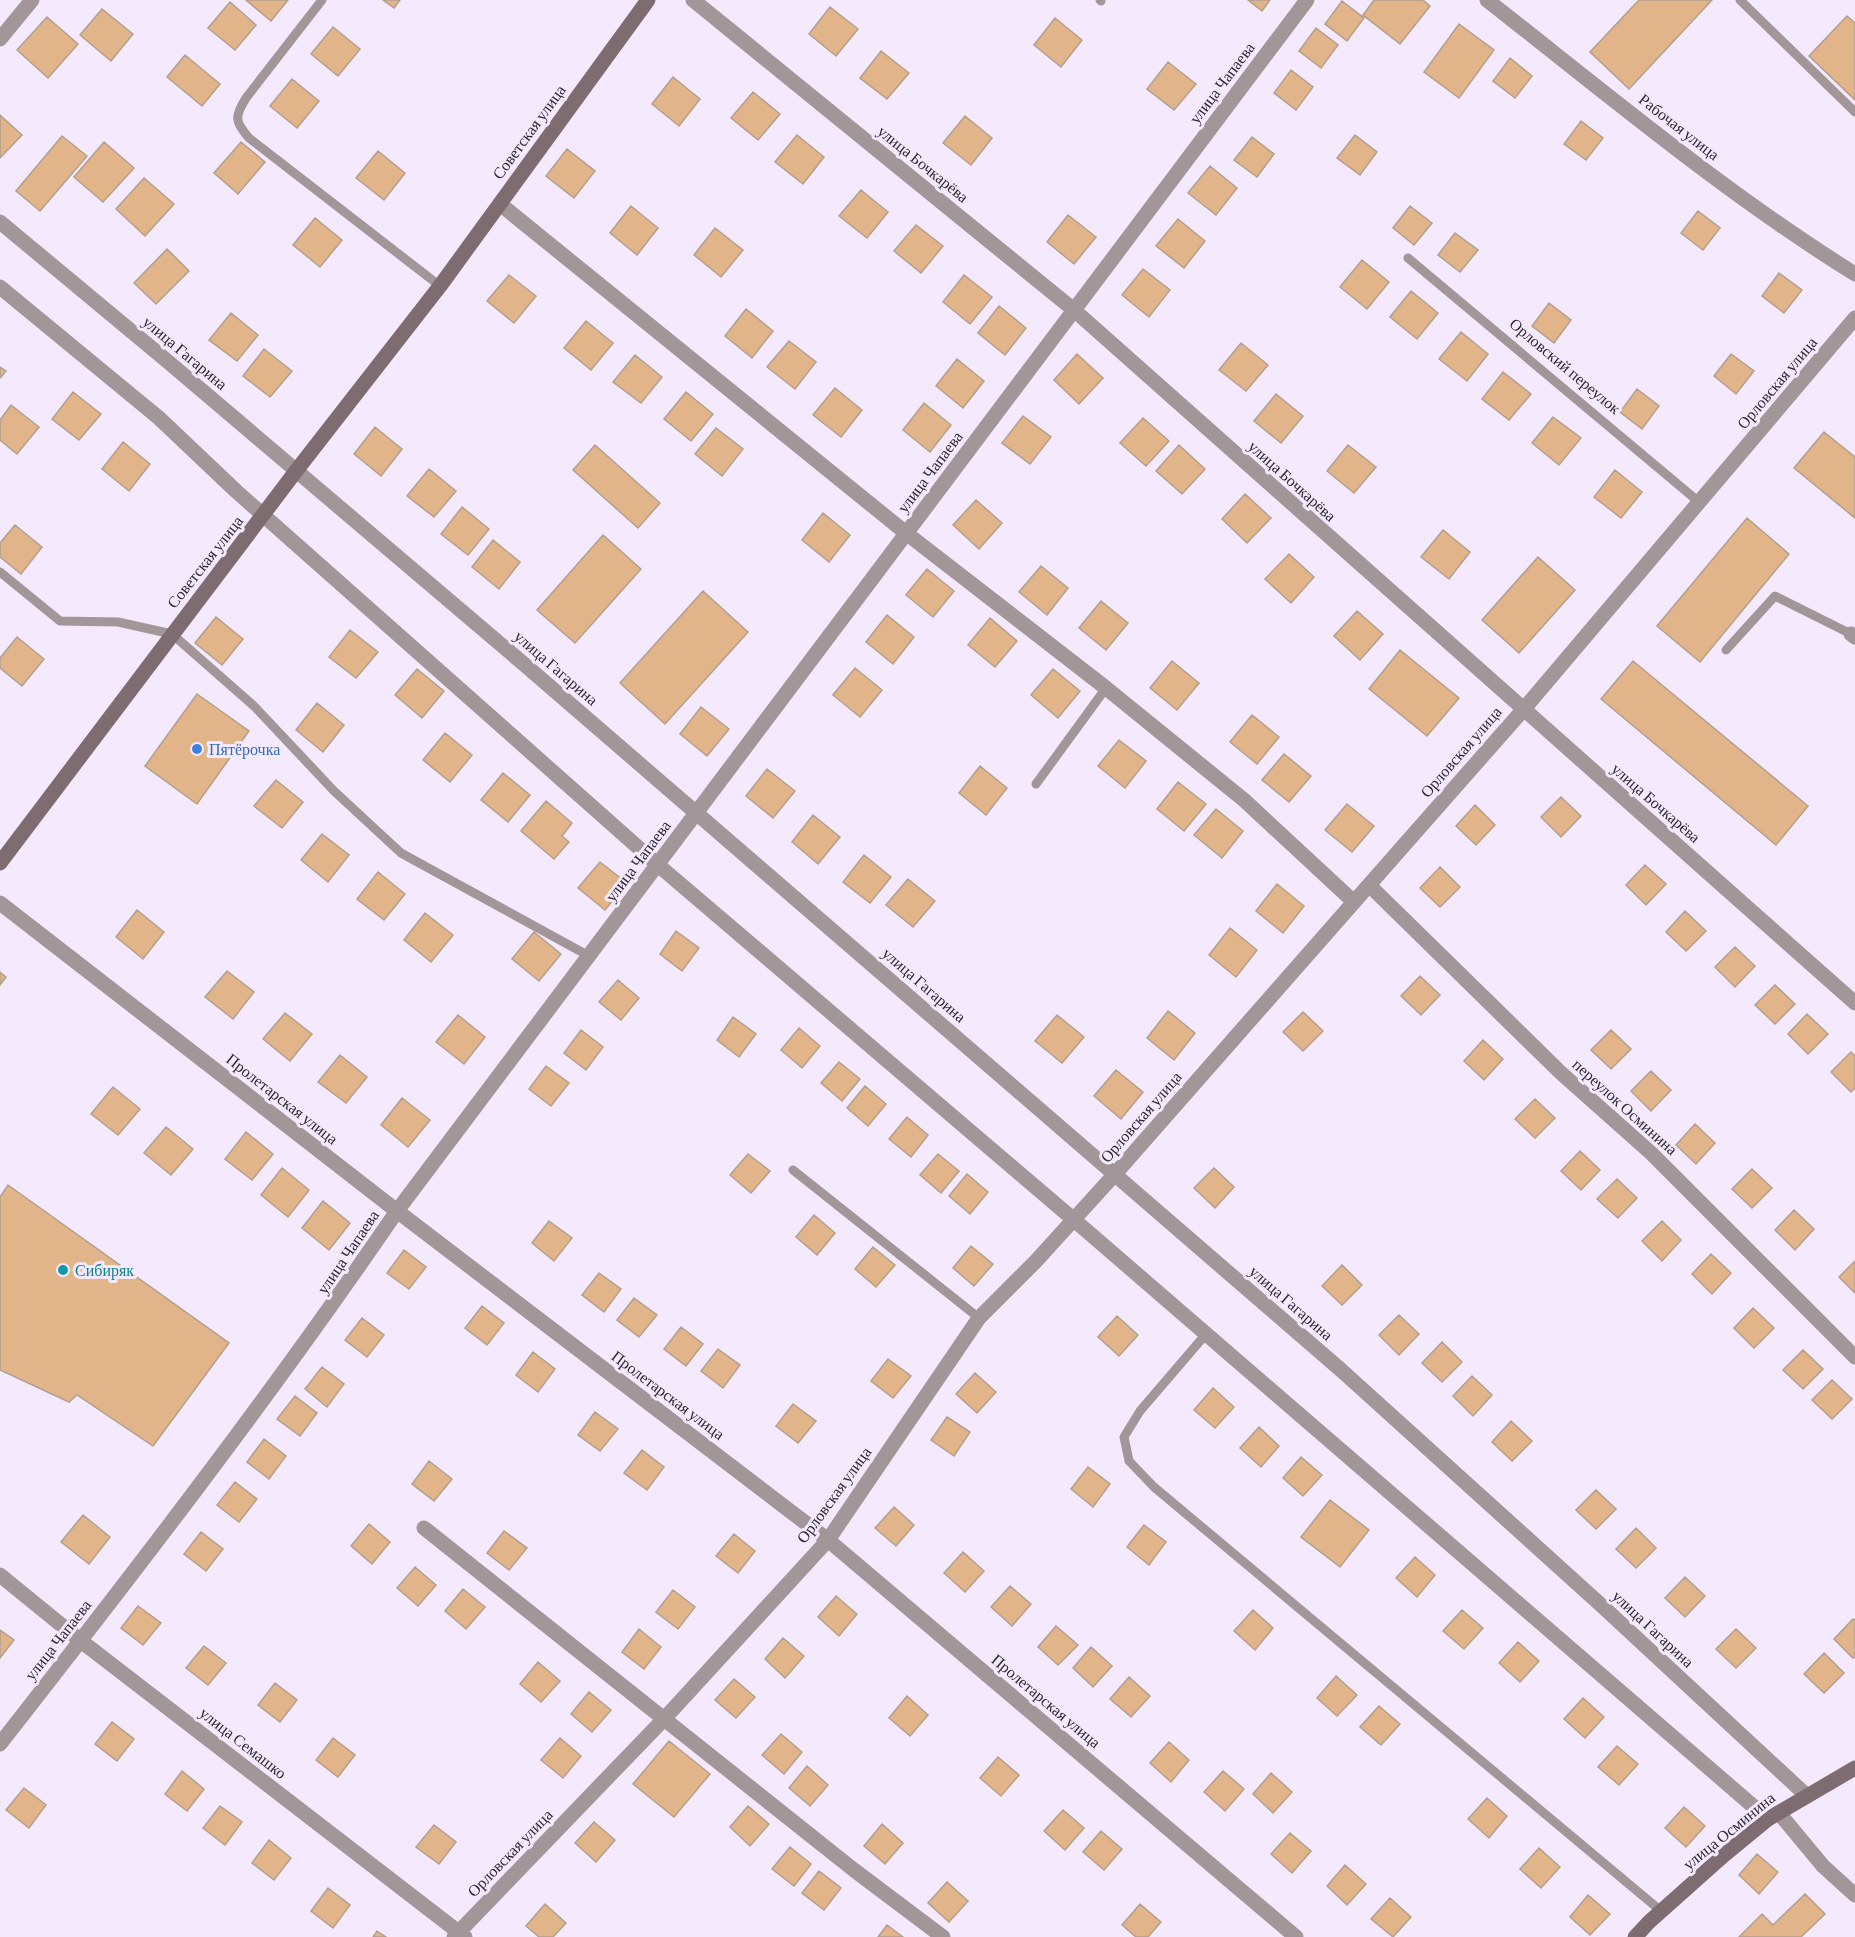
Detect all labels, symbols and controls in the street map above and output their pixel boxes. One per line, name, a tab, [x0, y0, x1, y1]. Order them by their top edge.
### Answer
street label: улица Чапаева	[1186, 39, 1259, 127]
street label: Советская улица	[489, 82, 570, 183]
street label: Рабочая улица	[1635, 91, 1722, 164]
street label: улица Бочкарёва	[874, 122, 972, 206]
street label: улица Гагарина	[139, 313, 230, 394]
street label: Орловский переулок	[1506, 315, 1624, 418]
street label: Орловская улица	[1734, 334, 1821, 433]
street label: улица Чапаева	[894, 428, 967, 516]
street label: улица Бочкарёва	[1244, 437, 1339, 525]
street label: Советская улица	[164, 513, 247, 612]
street label: улица Гагарина	[510, 627, 601, 709]
street label: Орловская улица	[1417, 703, 1506, 801]
place label: Пятёрочка	[209, 741, 280, 759]
marker: Пятёрочка	[190, 742, 204, 756]
street label: улица Бочкарёва	[1608, 760, 1704, 847]
street label: улица Чапаева	[602, 817, 675, 905]
street label: улица Гагарина	[878, 944, 969, 1026]
street label: Пролетарская улица	[222, 1050, 341, 1148]
street label: переулок Осминина	[1569, 1056, 1681, 1159]
street label: Орловская улица	[1097, 1068, 1186, 1166]
street label: улица Чапаева	[314, 1207, 383, 1298]
place label: Сибиряк	[75, 1262, 134, 1280]
street label: улица Гагарина	[1245, 1262, 1336, 1344]
marker: Сибиряк	[56, 1263, 70, 1277]
street label: Пролетарская улица	[608, 1347, 728, 1444]
street label: Орловская улица	[794, 1444, 875, 1547]
street label: улица Гагарина	[1608, 1587, 1697, 1672]
street label: улица Чапаева	[21, 1597, 95, 1684]
street label: Пролетарская улица	[988, 1651, 1104, 1752]
street label: улица Семашко	[196, 1704, 290, 1783]
street label: улица Осминина	[1680, 1789, 1779, 1874]
street label: Орловская улица	[464, 1806, 557, 1901]

